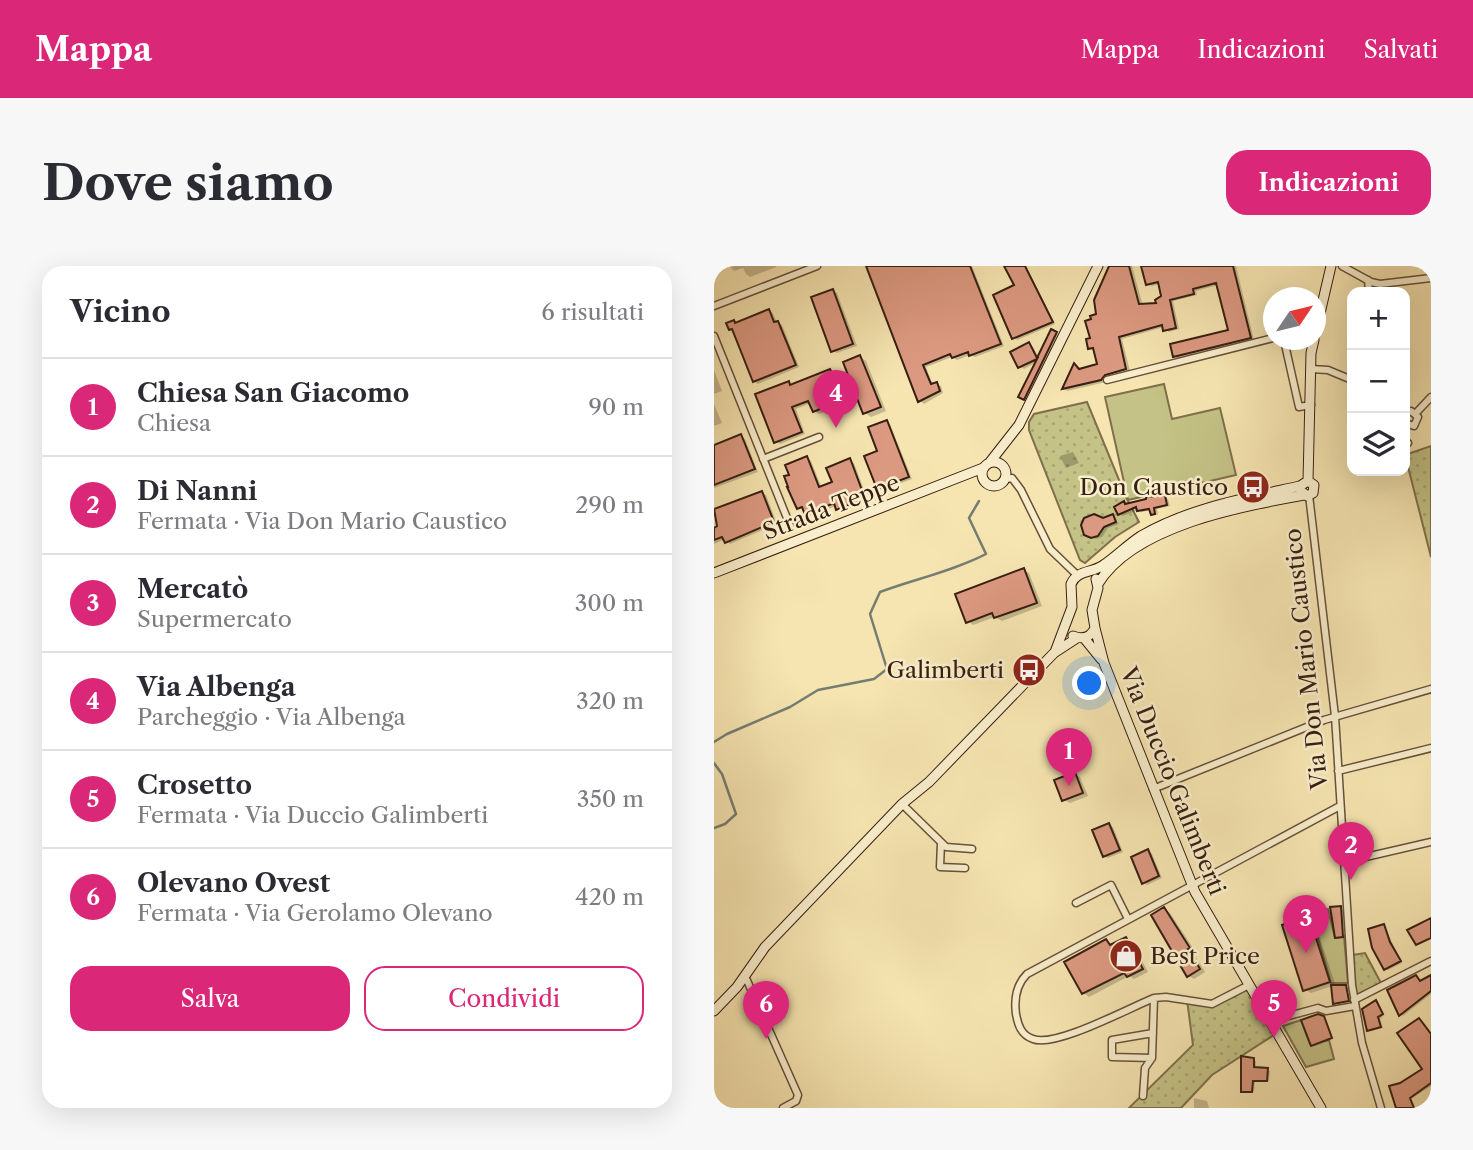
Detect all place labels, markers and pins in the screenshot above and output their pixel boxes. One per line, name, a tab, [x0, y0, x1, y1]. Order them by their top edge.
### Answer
pin: 4	[813, 370, 859, 428]
bus stop icon: Don Caustico	[1234, 468, 1272, 506]
place label: Don Caustico	[1080, 473, 1228, 501]
bus stop icon: Galimberti	[1010, 651, 1048, 689]
place label: Galimberti	[887, 656, 1004, 684]
pin: 1	[1046, 728, 1092, 786]
pin: 2	[1328, 822, 1374, 880]
pin: 3	[1283, 895, 1329, 953]
shop icon: Best Price	[1107, 937, 1145, 975]
place label: Best Price	[1150, 942, 1260, 970]
pin: 5	[1251, 980, 1297, 1038]
pin: 6	[743, 981, 789, 1039]

